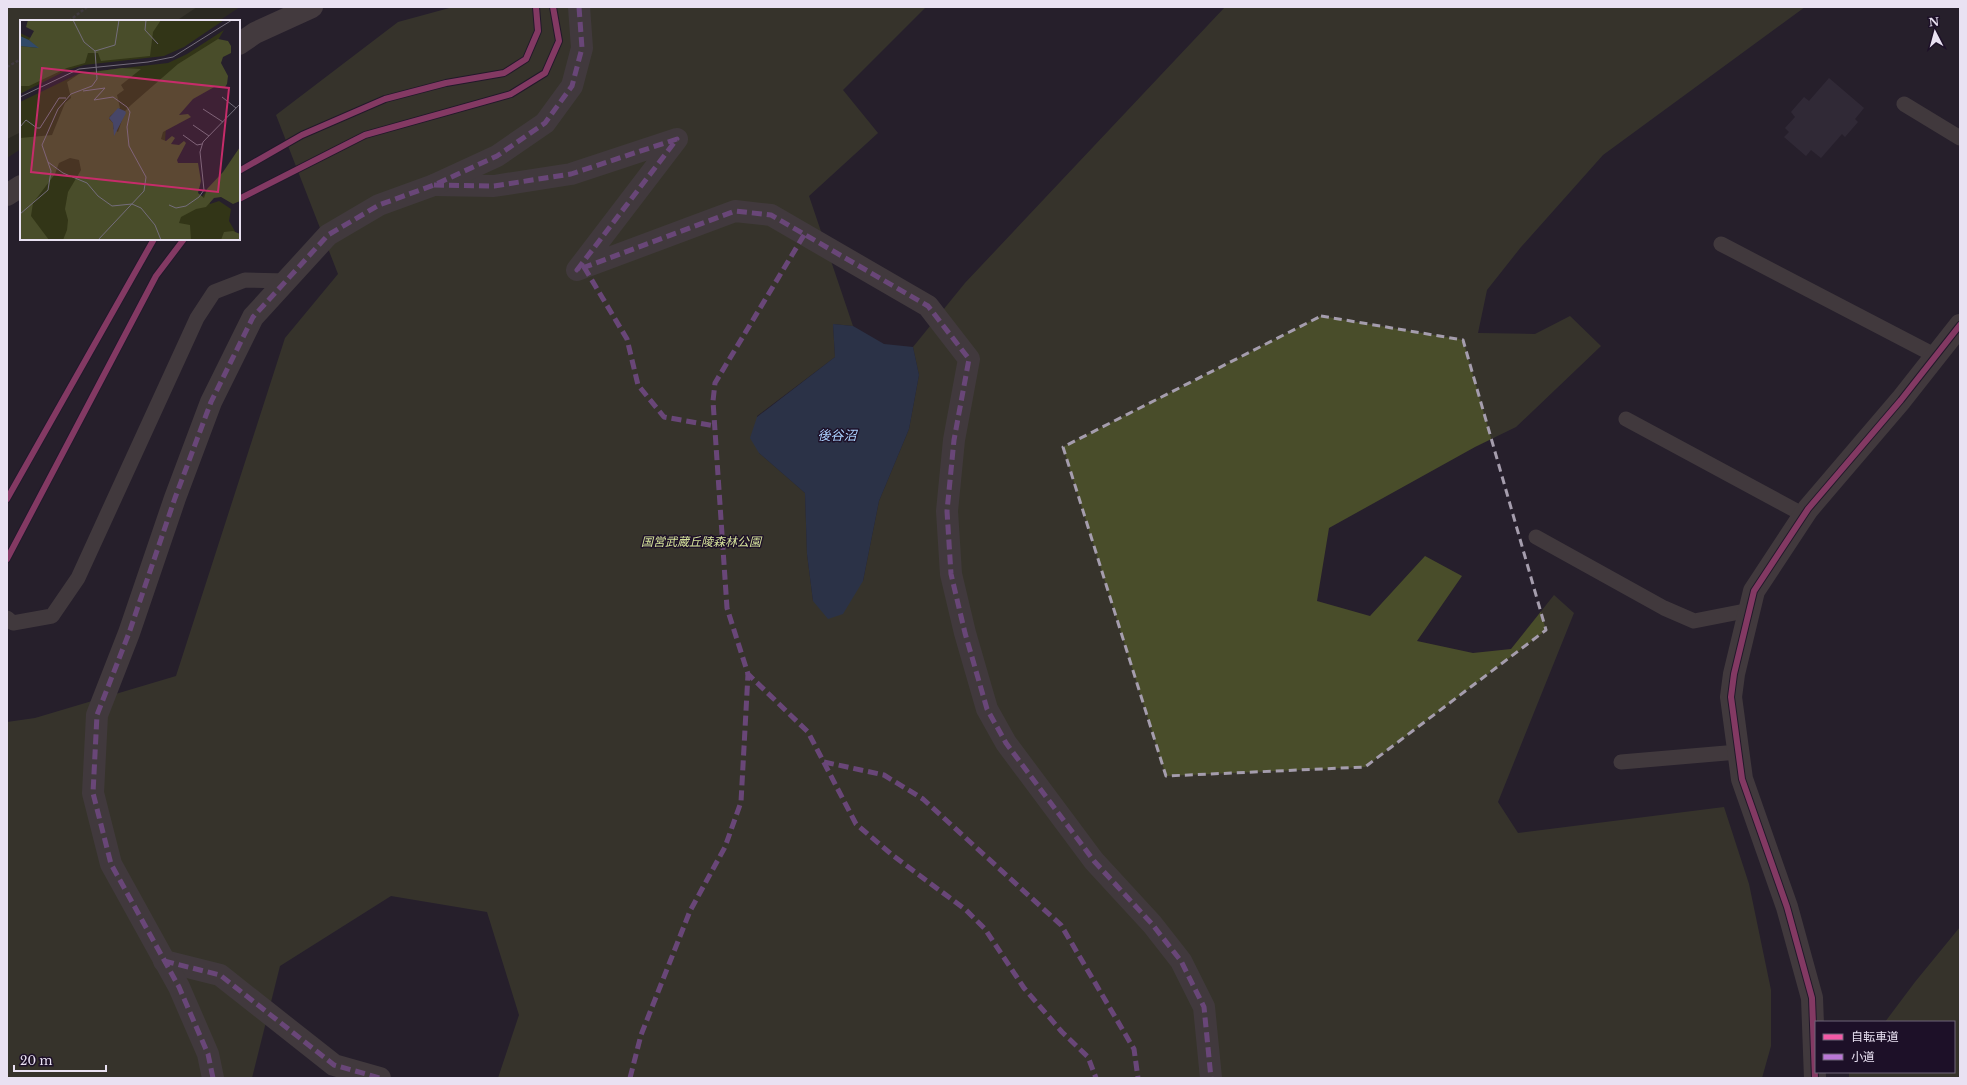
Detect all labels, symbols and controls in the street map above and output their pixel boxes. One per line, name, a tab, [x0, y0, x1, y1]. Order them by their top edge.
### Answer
north arrow	[1915, 12, 1955, 52]
text: N	[1928, 14, 1940, 30]
inset map	[20, 20, 240, 240]
water label: 後谷沼	[817, 427, 858, 444]
park label: 国営武蔵丘陵森林公園	[641, 534, 763, 549]
legend	[1815, 1021, 1955, 1073]
text: 自転車道	[1851, 1029, 1899, 1044]
scale bar	[14, 1047, 106, 1073]
text: 小道	[1851, 1049, 1875, 1064]
text: 20 m	[20, 1053, 52, 1068]

